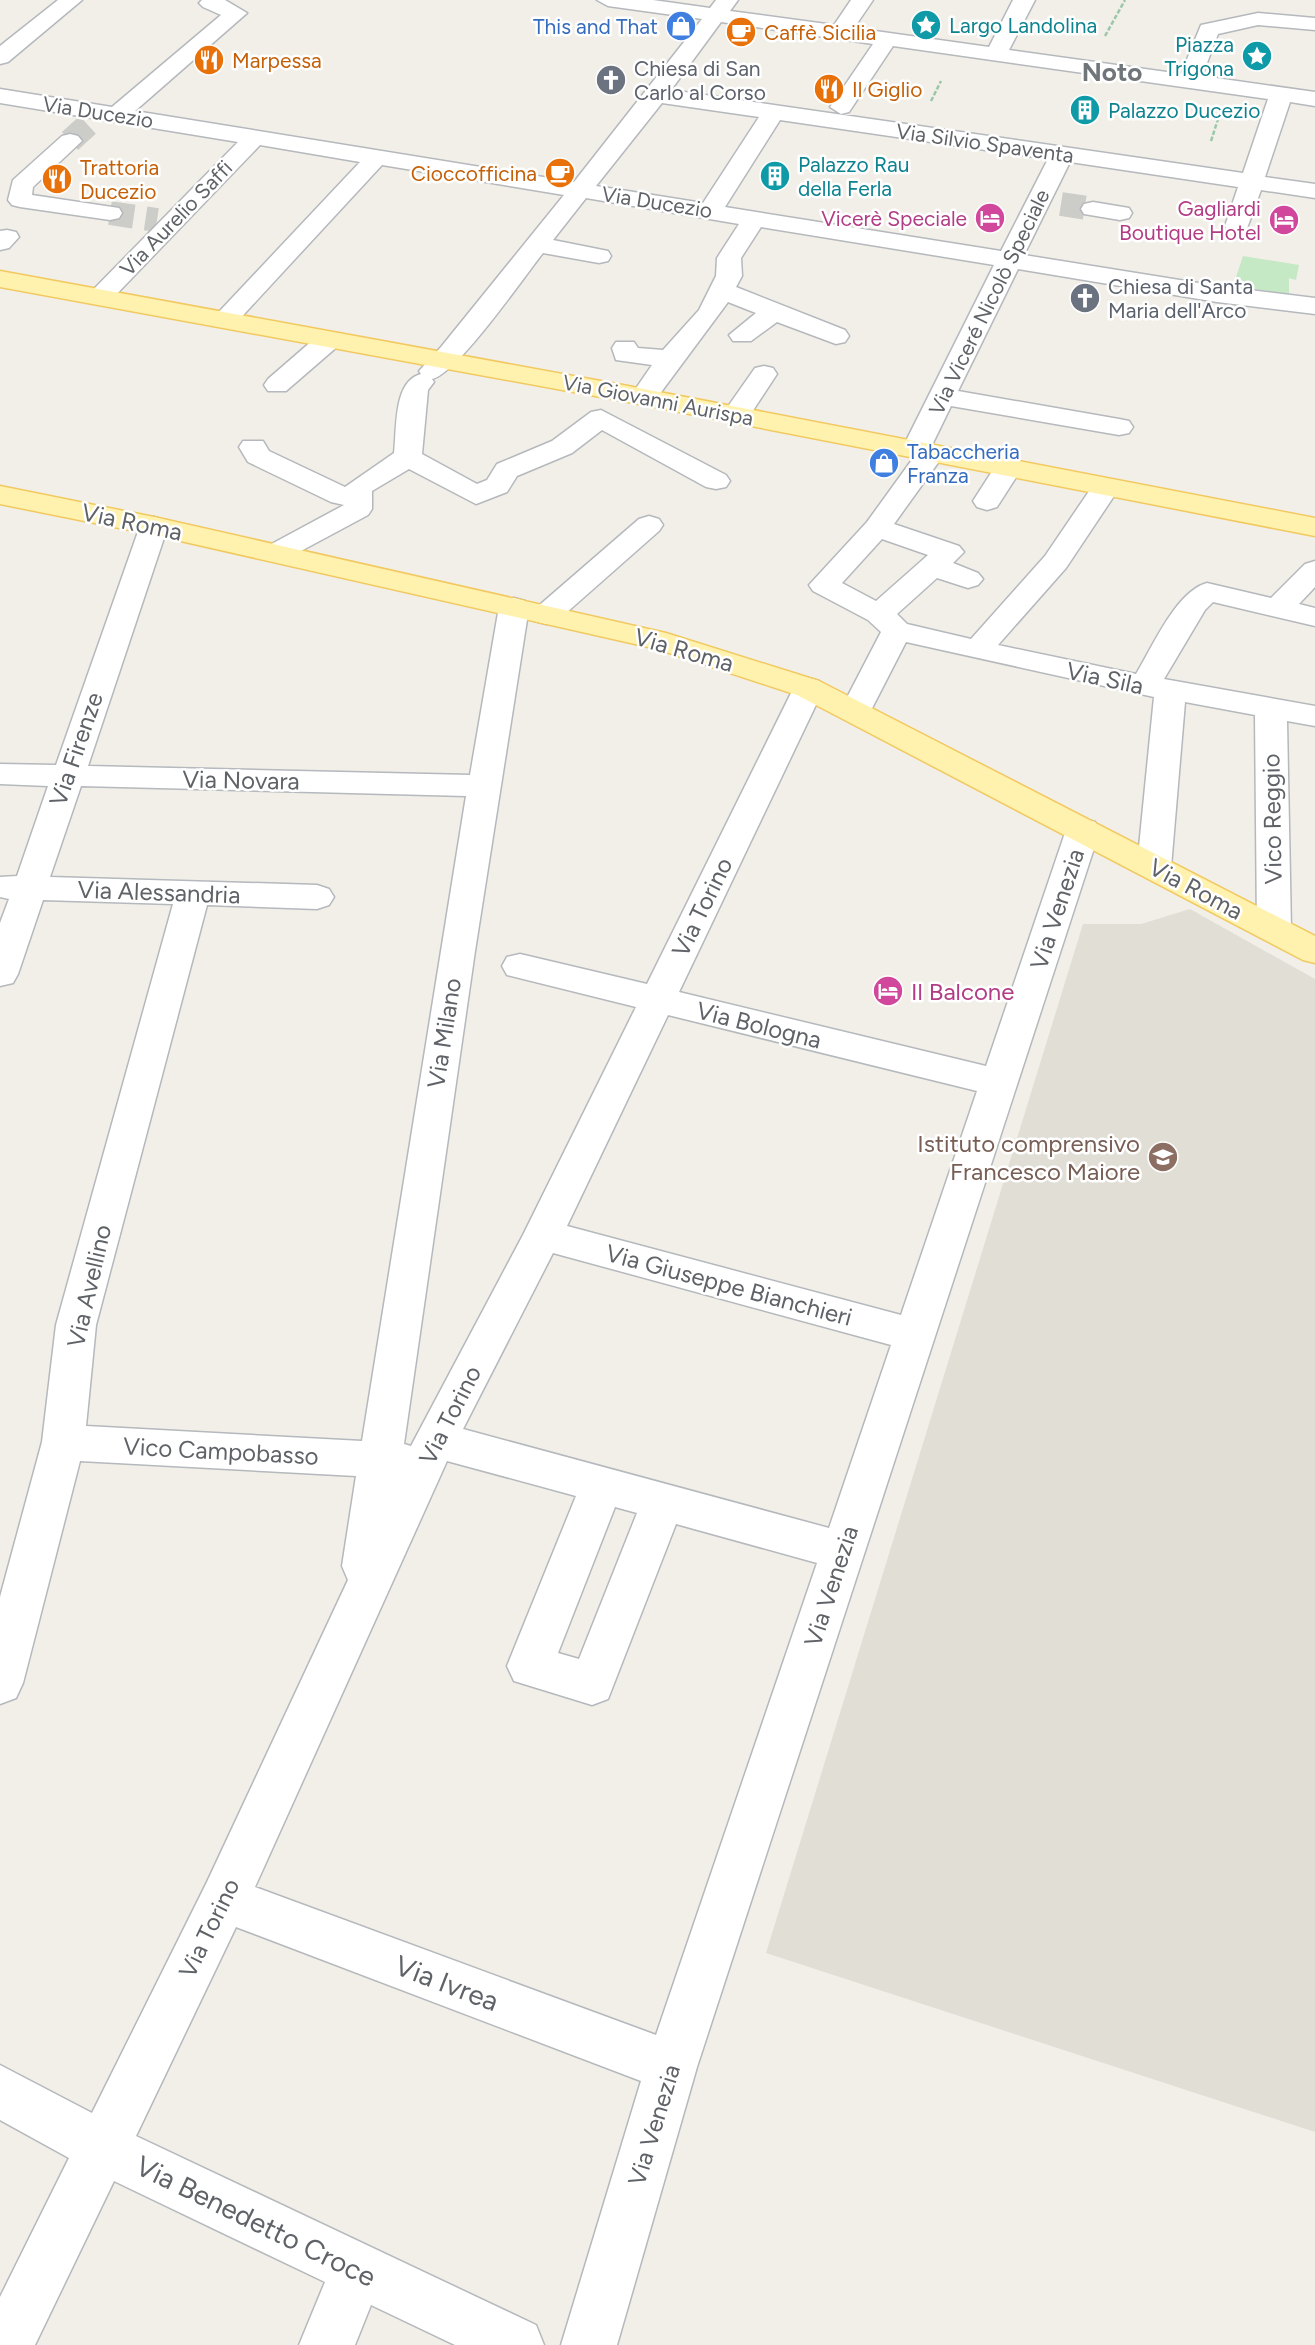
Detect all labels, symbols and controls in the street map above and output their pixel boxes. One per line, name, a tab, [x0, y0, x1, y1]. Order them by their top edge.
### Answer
place icon: Largo Landolina	[909, 8, 943, 42]
shop icon: This and That	[664, 9, 698, 43]
place label: Largo Landolina	[949, 13, 1097, 38]
place label: This and That	[533, 14, 658, 39]
cafe icon: Caffè Sicilia	[724, 15, 758, 49]
place label: Caffè Sicilia	[764, 20, 876, 45]
place label: Piazza Trigona	[1164, 32, 1234, 81]
place icon: Piazza Trigona	[1240, 39, 1274, 73]
restaurant icon: Marpessa	[192, 43, 226, 77]
place label: Marpessa	[232, 48, 322, 73]
place label: Chiesa di San Carlo al Corso	[634, 56, 766, 105]
district label: Noto	[1082, 56, 1142, 88]
church icon: Chiesa di San Carlo al Corso	[594, 63, 628, 97]
restaurant icon: Il Giglio	[812, 72, 846, 106]
place label: Il Giglio	[852, 77, 922, 102]
street label: Via Ducezio	[41, 91, 155, 133]
building icon: Palazzo Ducezio	[1068, 93, 1102, 127]
place label: Palazzo Ducezio	[1108, 98, 1260, 123]
street label: Via Silvio Spaventa	[895, 118, 1075, 168]
place label: Palazzo Rau della Ferla	[798, 152, 910, 201]
place label: Trattoria Ducezio	[80, 155, 159, 204]
street label: Via Aurelio Saffi	[115, 155, 237, 281]
cafe icon: Cioccofficina	[543, 156, 577, 190]
building icon: Palazzo Rau della Ferla	[758, 159, 792, 193]
place label: Cioccofficina	[411, 161, 537, 186]
restaurant icon: Trattoria Ducezio	[40, 162, 74, 196]
street label: Via Ducezio	[600, 181, 714, 223]
street label: Via Viceré Nicolò Speciale	[923, 185, 1055, 419]
place label: Gagliardi Boutique Hotel	[1119, 196, 1261, 245]
hotel icon: Vicerè Speciale	[973, 201, 1007, 235]
hotel icon: Gagliardi Boutique Hotel	[1267, 203, 1301, 237]
place label: Vicerè Speciale	[821, 206, 967, 231]
place label: Chiesa di Santa Maria dell'Arco	[1108, 274, 1253, 323]
church icon: Chiesa di Santa Maria dell'Arco	[1068, 281, 1102, 315]
street label: Via Giovanni Aurispa	[561, 369, 755, 431]
place label: Tabaccheria Franza	[907, 439, 1020, 488]
shop icon: Tabaccheria Franza	[867, 446, 901, 480]
street label: Via Roma	[79, 497, 185, 547]
street label: Via Roma	[631, 622, 737, 678]
street label: Via Sila	[1064, 656, 1146, 700]
street label: Via Firenze	[43, 688, 109, 810]
street label: Vico Reggio	[1256, 753, 1288, 885]
street label: Via Novara	[182, 764, 300, 796]
street label: Via Venezia	[1024, 845, 1090, 973]
street label: Via Roma	[1144, 852, 1248, 926]
street label: Via Torino	[666, 853, 738, 961]
street label: Via Alessandria	[77, 875, 241, 909]
hotel icon: Il Balcone	[871, 974, 905, 1008]
street label: Via Milano	[421, 976, 467, 1090]
place label: Il Balcone	[911, 977, 1014, 1006]
street label: Via Bologna	[693, 995, 825, 1055]
place label: Istituto comprensivo Francesco Maiore	[917, 1129, 1140, 1186]
school or university icon: Istituto comprensivo Francesco Maiore	[1146, 1140, 1180, 1174]
street label: Via Avellino	[61, 1222, 117, 1350]
street label: Via Giuseppe Bianchieri	[603, 1238, 855, 1332]
street label: Via Torino	[413, 1361, 487, 1469]
street label: Vico Campobasso	[123, 1431, 319, 1471]
street label: Via Venezia	[798, 1522, 864, 1650]
street label: Via Torino	[173, 1874, 245, 1982]
street label: Via Ivrea	[390, 1948, 504, 2018]
street label: Via Venezia	[622, 2061, 686, 2189]
street label: Via Benedetto Croce	[130, 2148, 382, 2294]

